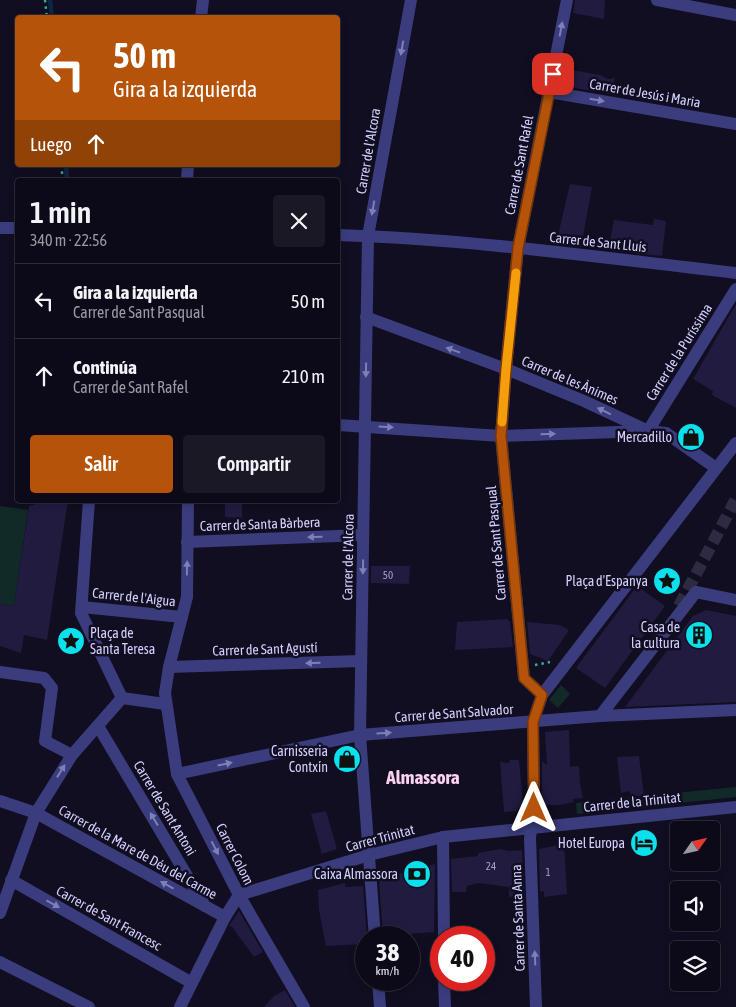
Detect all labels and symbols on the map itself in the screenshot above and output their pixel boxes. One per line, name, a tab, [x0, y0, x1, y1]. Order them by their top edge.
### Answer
one-way arrow	[558, 20, 566, 36]
one-way arrow	[398, 40, 406, 56]
pin	[532, 53, 574, 95]
street label: Carrer de Jesús i Maria	[588, 75, 702, 111]
one-way arrow	[590, 97, 606, 105]
street label: Carrer de l'Alcora	[353, 107, 383, 195]
street label: Carrer de Sant Rafel	[502, 114, 537, 216]
one-way arrow	[369, 200, 377, 216]
street label: Carrer de Sant Lluís	[549, 229, 647, 255]
street label: Carrer de la Puríssima	[643, 301, 715, 403]
one-way arrow	[446, 346, 461, 353]
street label: Carrer de les Ànimes	[519, 352, 621, 408]
one-way arrow	[362, 362, 370, 378]
one-way arrow	[597, 406, 611, 414]
shop icon: Mercadillo	[676, 422, 706, 452]
one-way arrow	[378, 424, 394, 432]
place label: Mercadillo	[617, 429, 672, 445]
one-way arrow	[541, 430, 557, 438]
street label: Carrer de Sant Pasqual	[483, 485, 509, 601]
street label: Carrer de l'Alcora	[339, 513, 357, 601]
street label: Carrer de Santa Bàrbera	[199, 514, 321, 534]
one-way arrow	[306, 533, 322, 541]
one-way arrow	[183, 560, 191, 576]
one-way arrow	[359, 560, 367, 576]
place icon: Plaça d'Espanya	[652, 566, 682, 596]
house number: 50	[383, 569, 393, 581]
place label: Plaça d'Espanya	[565, 573, 648, 589]
street label: Carrer de l'Aigua	[92, 585, 176, 609]
place label: Casa de la cultura	[631, 619, 680, 651]
building icon: Casa de la cultura	[684, 620, 714, 650]
place label: Plaça de Santa Teresa	[90, 625, 155, 657]
place icon: Plaça de Santa Teresa	[56, 626, 86, 656]
street label: Carrer de Sant Agustí	[212, 639, 318, 659]
one-way arrow	[304, 659, 320, 667]
street label: Carrer de Sant Salvador	[394, 701, 515, 725]
one-way arrow	[377, 729, 393, 737]
place label: Carnisseria Contxín	[271, 743, 328, 775]
shop icon: Carnisseria Contxín	[332, 744, 362, 774]
street label: Carrer de Sant Antoni	[130, 758, 200, 858]
one-way arrow	[217, 759, 233, 767]
one-way arrow	[57, 765, 66, 778]
district label: Almassora	[385, 766, 460, 788]
position arrow	[507, 781, 559, 833]
street label: Carrer de la Trinitat	[583, 789, 681, 815]
street label: Carrer de la Mare de Déu del Carme	[56, 802, 220, 902]
one-way arrow	[149, 812, 158, 825]
street label: Carrer Colom	[213, 821, 257, 887]
street label: Carrer Trinitat	[344, 821, 416, 855]
north arrow	[670, 821, 720, 871]
hotel icon: Hotel Europa	[629, 828, 659, 858]
place label: Hotel Europa	[558, 835, 625, 851]
one-way arrow	[211, 841, 219, 855]
bank icon: Caixa Almassora	[402, 859, 432, 889]
house number: 24	[486, 860, 496, 872]
street label: Carrer de Santa Anna	[508, 864, 528, 972]
place label: Caixa Almassora	[314, 866, 398, 882]
house number: 1	[545, 866, 551, 878]
one-way arrow	[160, 881, 174, 889]
street label: Carrer de Sant Francesc	[54, 882, 165, 954]
one-way arrow	[46, 900, 60, 908]
speed limit sign: 40	[430, 926, 495, 991]
one-way arrow	[530, 950, 538, 966]

